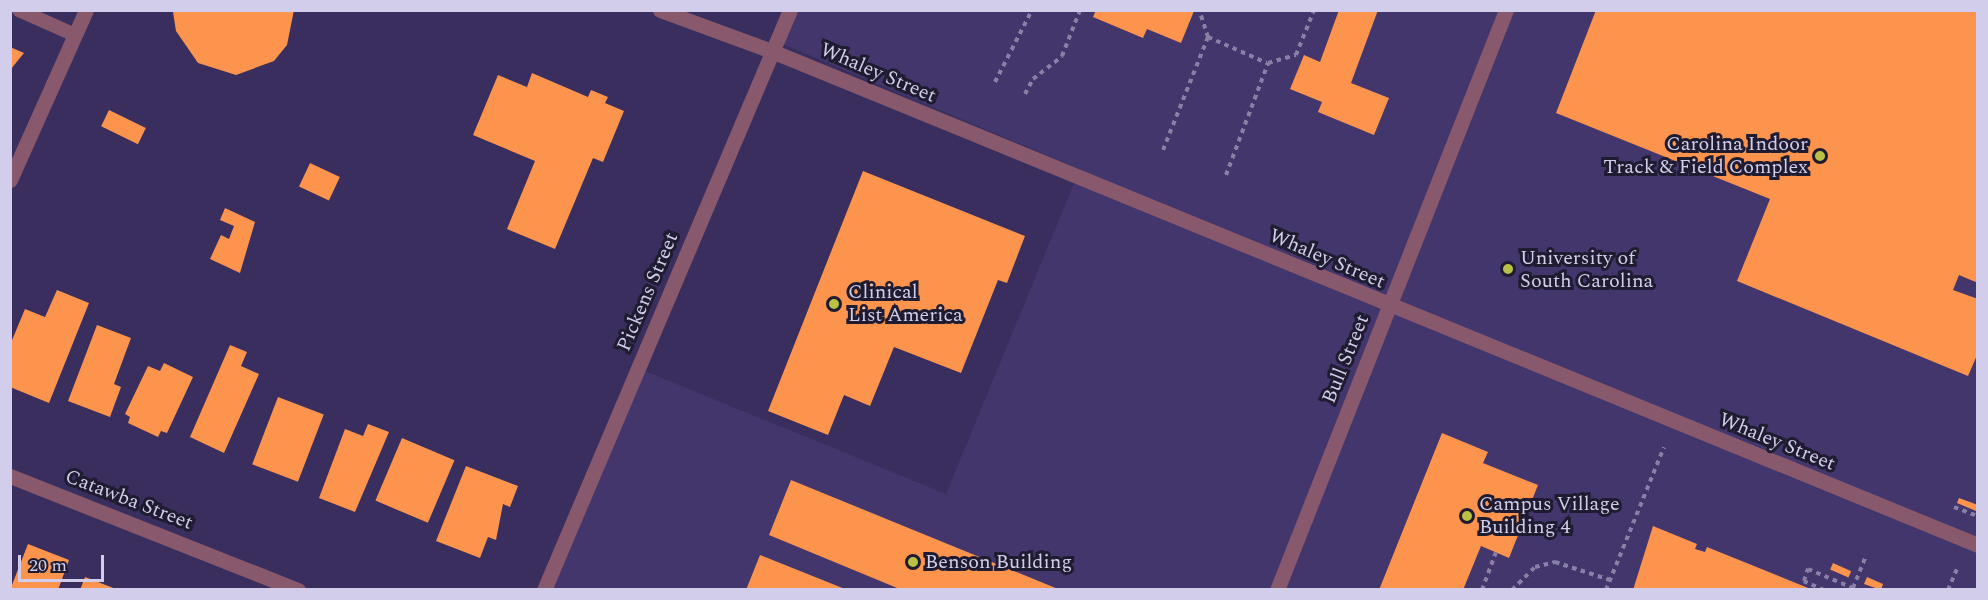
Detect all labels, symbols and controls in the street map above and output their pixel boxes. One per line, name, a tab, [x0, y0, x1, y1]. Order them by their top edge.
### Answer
street label: Whaley Street	[816, 38, 940, 108]
place label: Carolina Indoor Track & Field Complex	[1603, 132, 1808, 179]
marker: Carolina Indoor Track & Field Complex	[1813, 149, 1827, 163]
street label: Whaley Street	[1265, 224, 1389, 294]
street label: Pickens Street	[612, 229, 684, 355]
place label: University of South Carolina	[1520, 246, 1653, 293]
marker: University of South Carolina	[1501, 262, 1515, 276]
place label: Clinical List America	[848, 280, 963, 327]
marker: Clinical List America	[825, 295, 843, 313]
street label: Bull Street	[1317, 311, 1375, 407]
street label: Whaley Street	[1715, 408, 1839, 476]
street label: Catawba Street	[62, 465, 196, 535]
place label: Campus Village Building 4	[1479, 492, 1620, 539]
marker: Campus Village Building 4	[1460, 509, 1474, 523]
scale bar	[21, 543, 106, 581]
place label: Benson Building	[925, 550, 1072, 574]
text: 20 m	[29, 552, 67, 579]
marker: Benson Building	[906, 555, 920, 569]

